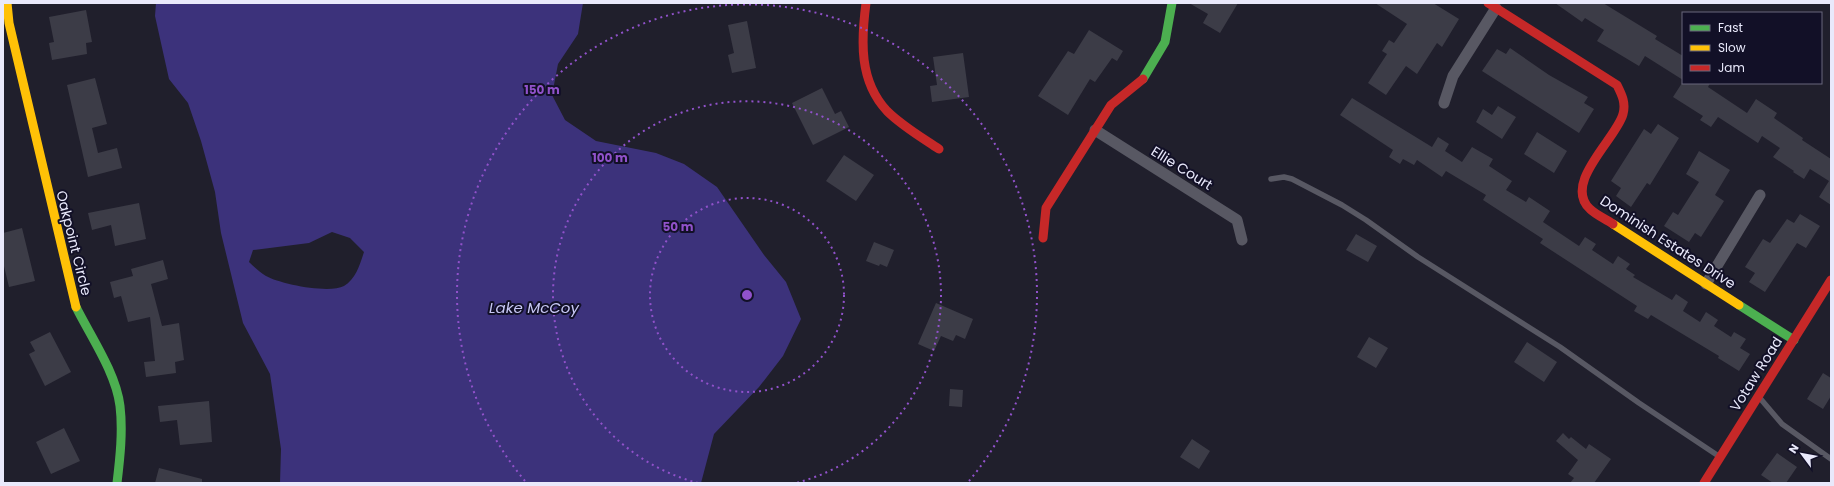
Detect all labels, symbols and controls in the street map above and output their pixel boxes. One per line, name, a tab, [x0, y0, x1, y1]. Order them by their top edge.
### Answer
legend	[1682, 12, 1822, 84]
text: Fast	[1718, 19, 1743, 36]
text: Slow	[1718, 39, 1746, 56]
text: Jam	[1718, 59, 1745, 76]
text: 150 m	[524, 81, 560, 98]
street label: Ellie Court	[1147, 141, 1217, 195]
text: 100 m	[592, 149, 628, 166]
street label: Oakpoint Circle	[51, 188, 97, 298]
street label: Dominish Estates Drive	[1596, 191, 1740, 294]
text: 50 m	[663, 218, 694, 235]
centre of rings	[740, 288, 754, 302]
water label: Lake McCoy	[489, 297, 579, 318]
street label: Votaw Road	[1725, 333, 1787, 415]
north arrow	[1782, 434, 1822, 474]
text: N	[1785, 441, 1802, 456]

